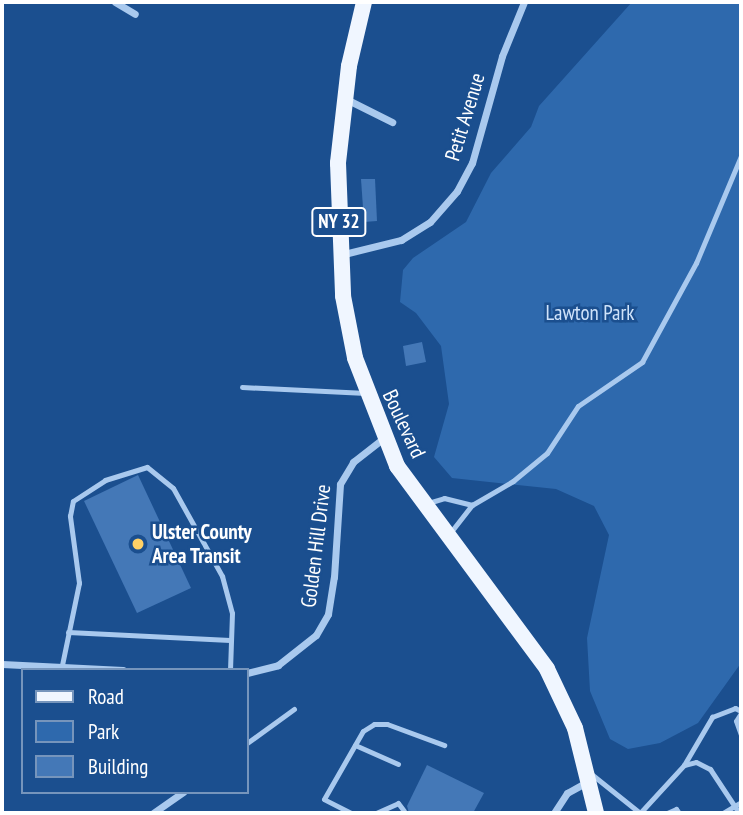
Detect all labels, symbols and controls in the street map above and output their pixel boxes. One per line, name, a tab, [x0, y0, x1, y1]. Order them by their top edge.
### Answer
street label: Petit Avenue	[440, 70, 490, 164]
road number: NY 32	[311, 206, 367, 238]
park label: Lawton Park	[546, 300, 634, 326]
street label: Boulevard	[377, 386, 431, 462]
street label: Golden Hill Drive	[296, 483, 336, 609]
place label: Ulster County Area Transit	[152, 519, 252, 569]
marker: Ulster County Area Transit	[130, 536, 146, 552]
legend	[21, 668, 248, 794]
text: Road	[88, 683, 124, 710]
text: Park	[88, 718, 119, 745]
text: Building	[88, 753, 148, 780]

